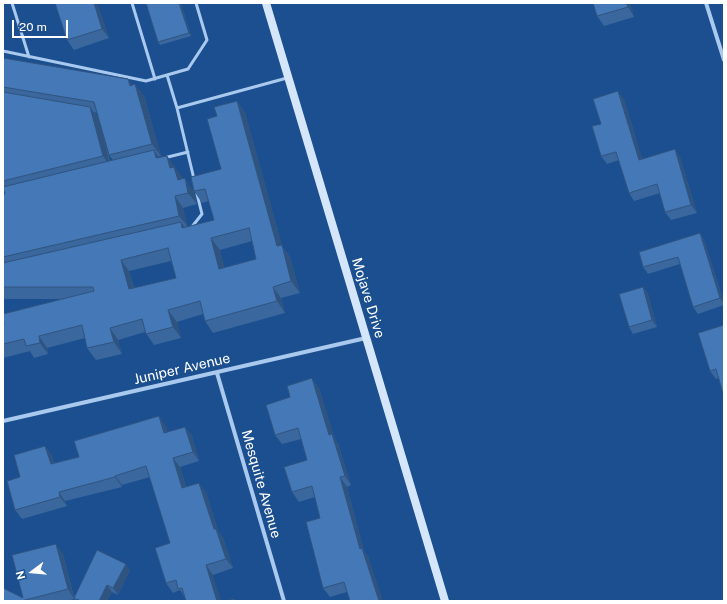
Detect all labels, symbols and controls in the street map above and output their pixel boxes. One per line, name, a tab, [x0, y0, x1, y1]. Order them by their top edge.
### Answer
scale bar	[14, 12, 70, 38]
text: 20 m	[19, 20, 47, 34]
street label: Mojave Drive	[348, 256, 388, 340]
street label: Juniper Avenue	[132, 350, 232, 388]
street label: Mesquite Avenue	[237, 428, 285, 540]
north arrow	[12, 552, 52, 592]
text: N	[14, 570, 27, 581]

